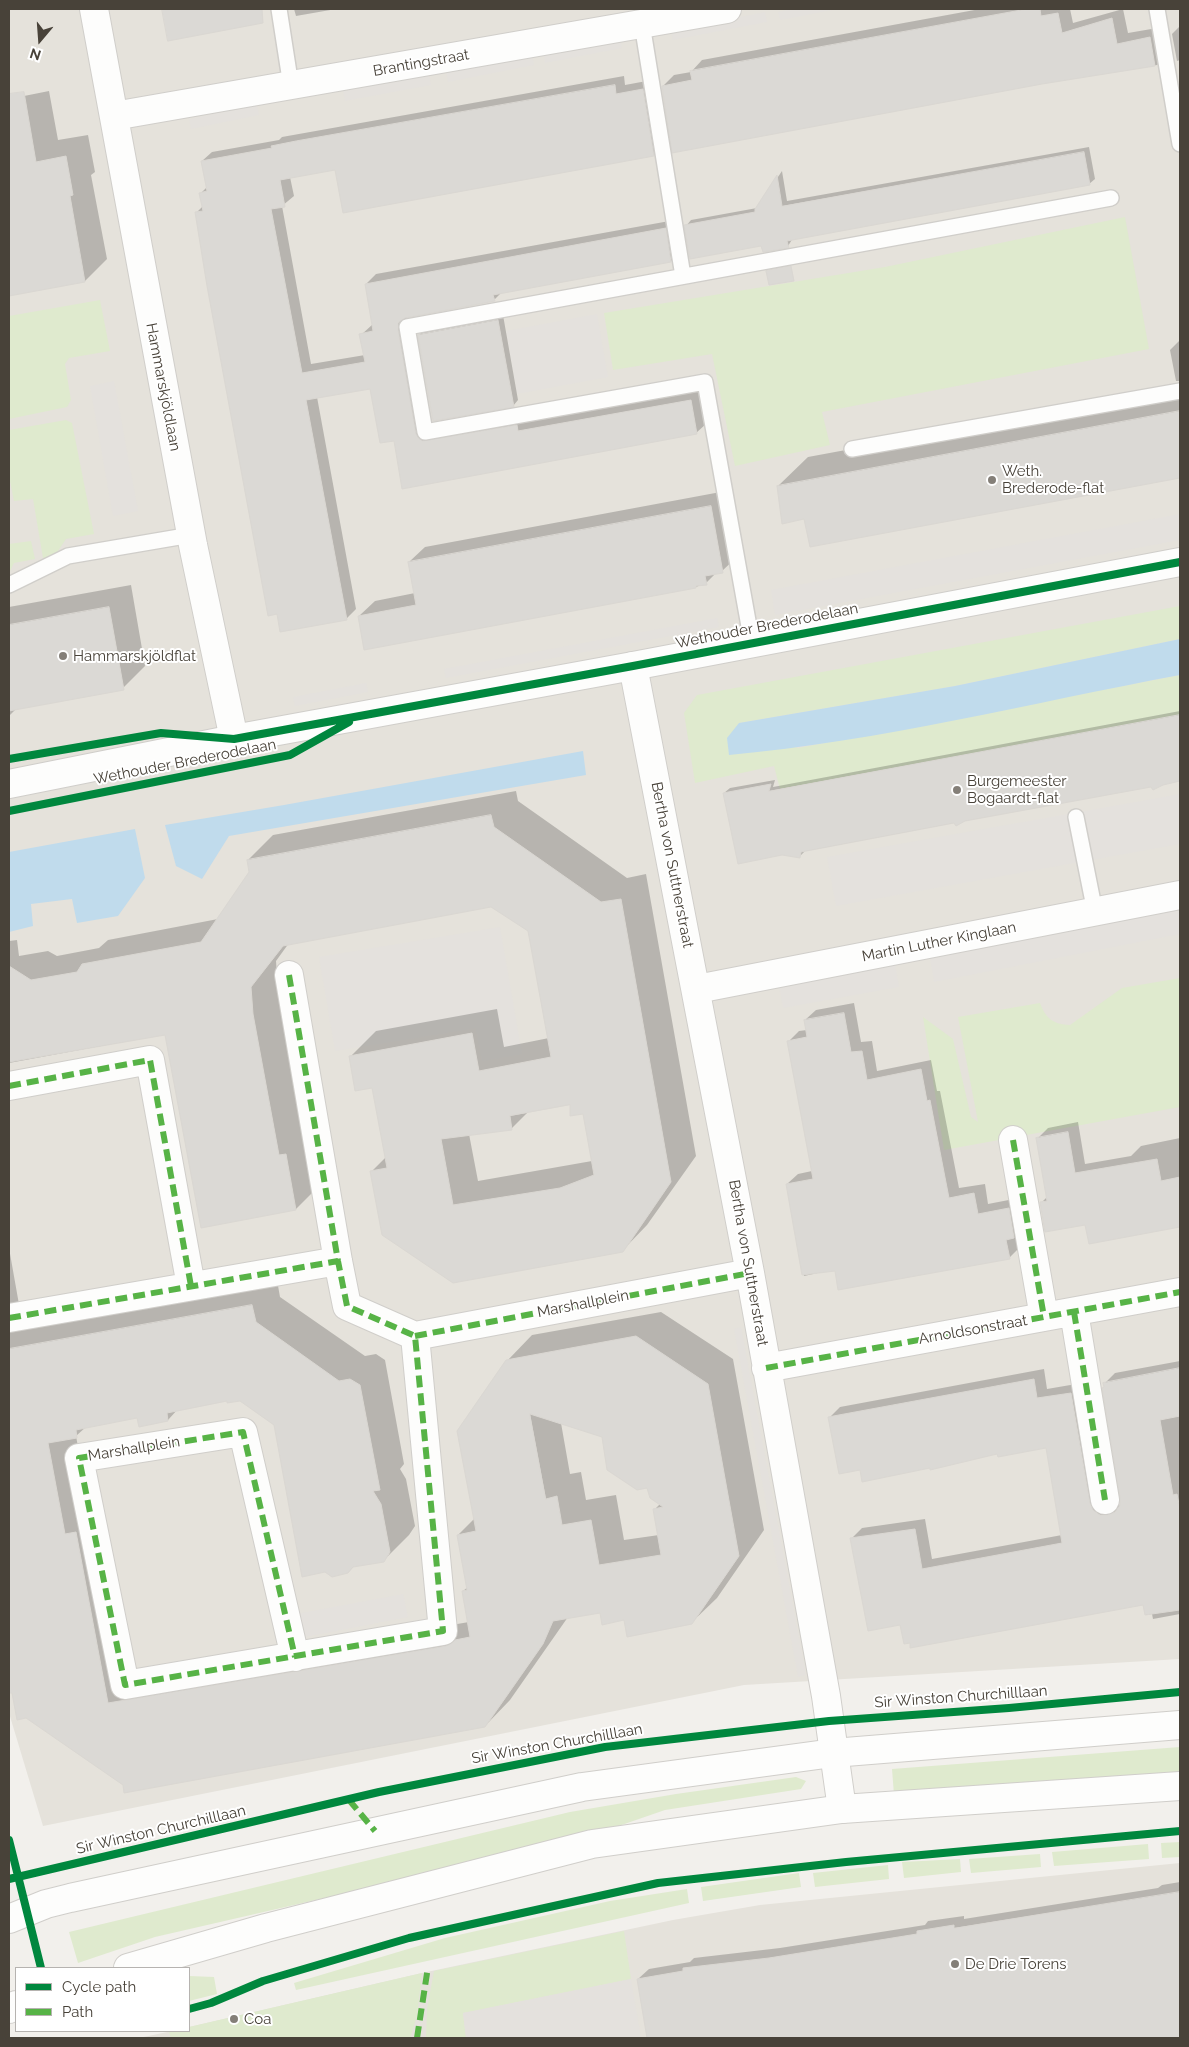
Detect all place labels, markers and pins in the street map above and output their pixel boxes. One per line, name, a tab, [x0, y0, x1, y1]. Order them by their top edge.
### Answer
place label: Weth. Brederode-flat	[1002, 462, 1104, 497]
marker: Weth. Brederode-flat	[986, 474, 998, 486]
place label: Hammarskjöldflat	[73, 647, 196, 665]
marker: Hammarskjöldflat	[57, 650, 69, 662]
place label: Burgemeester Bogaardt-flat	[967, 772, 1067, 807]
marker: Burgemeester Bogaardt-flat	[951, 784, 963, 796]
place label: De Drie Torens	[965, 1955, 1066, 1973]
marker: De Drie Torens	[949, 1958, 961, 1970]
place label: Coa	[244, 2010, 271, 2028]
marker: Coa	[228, 2013, 240, 2025]

